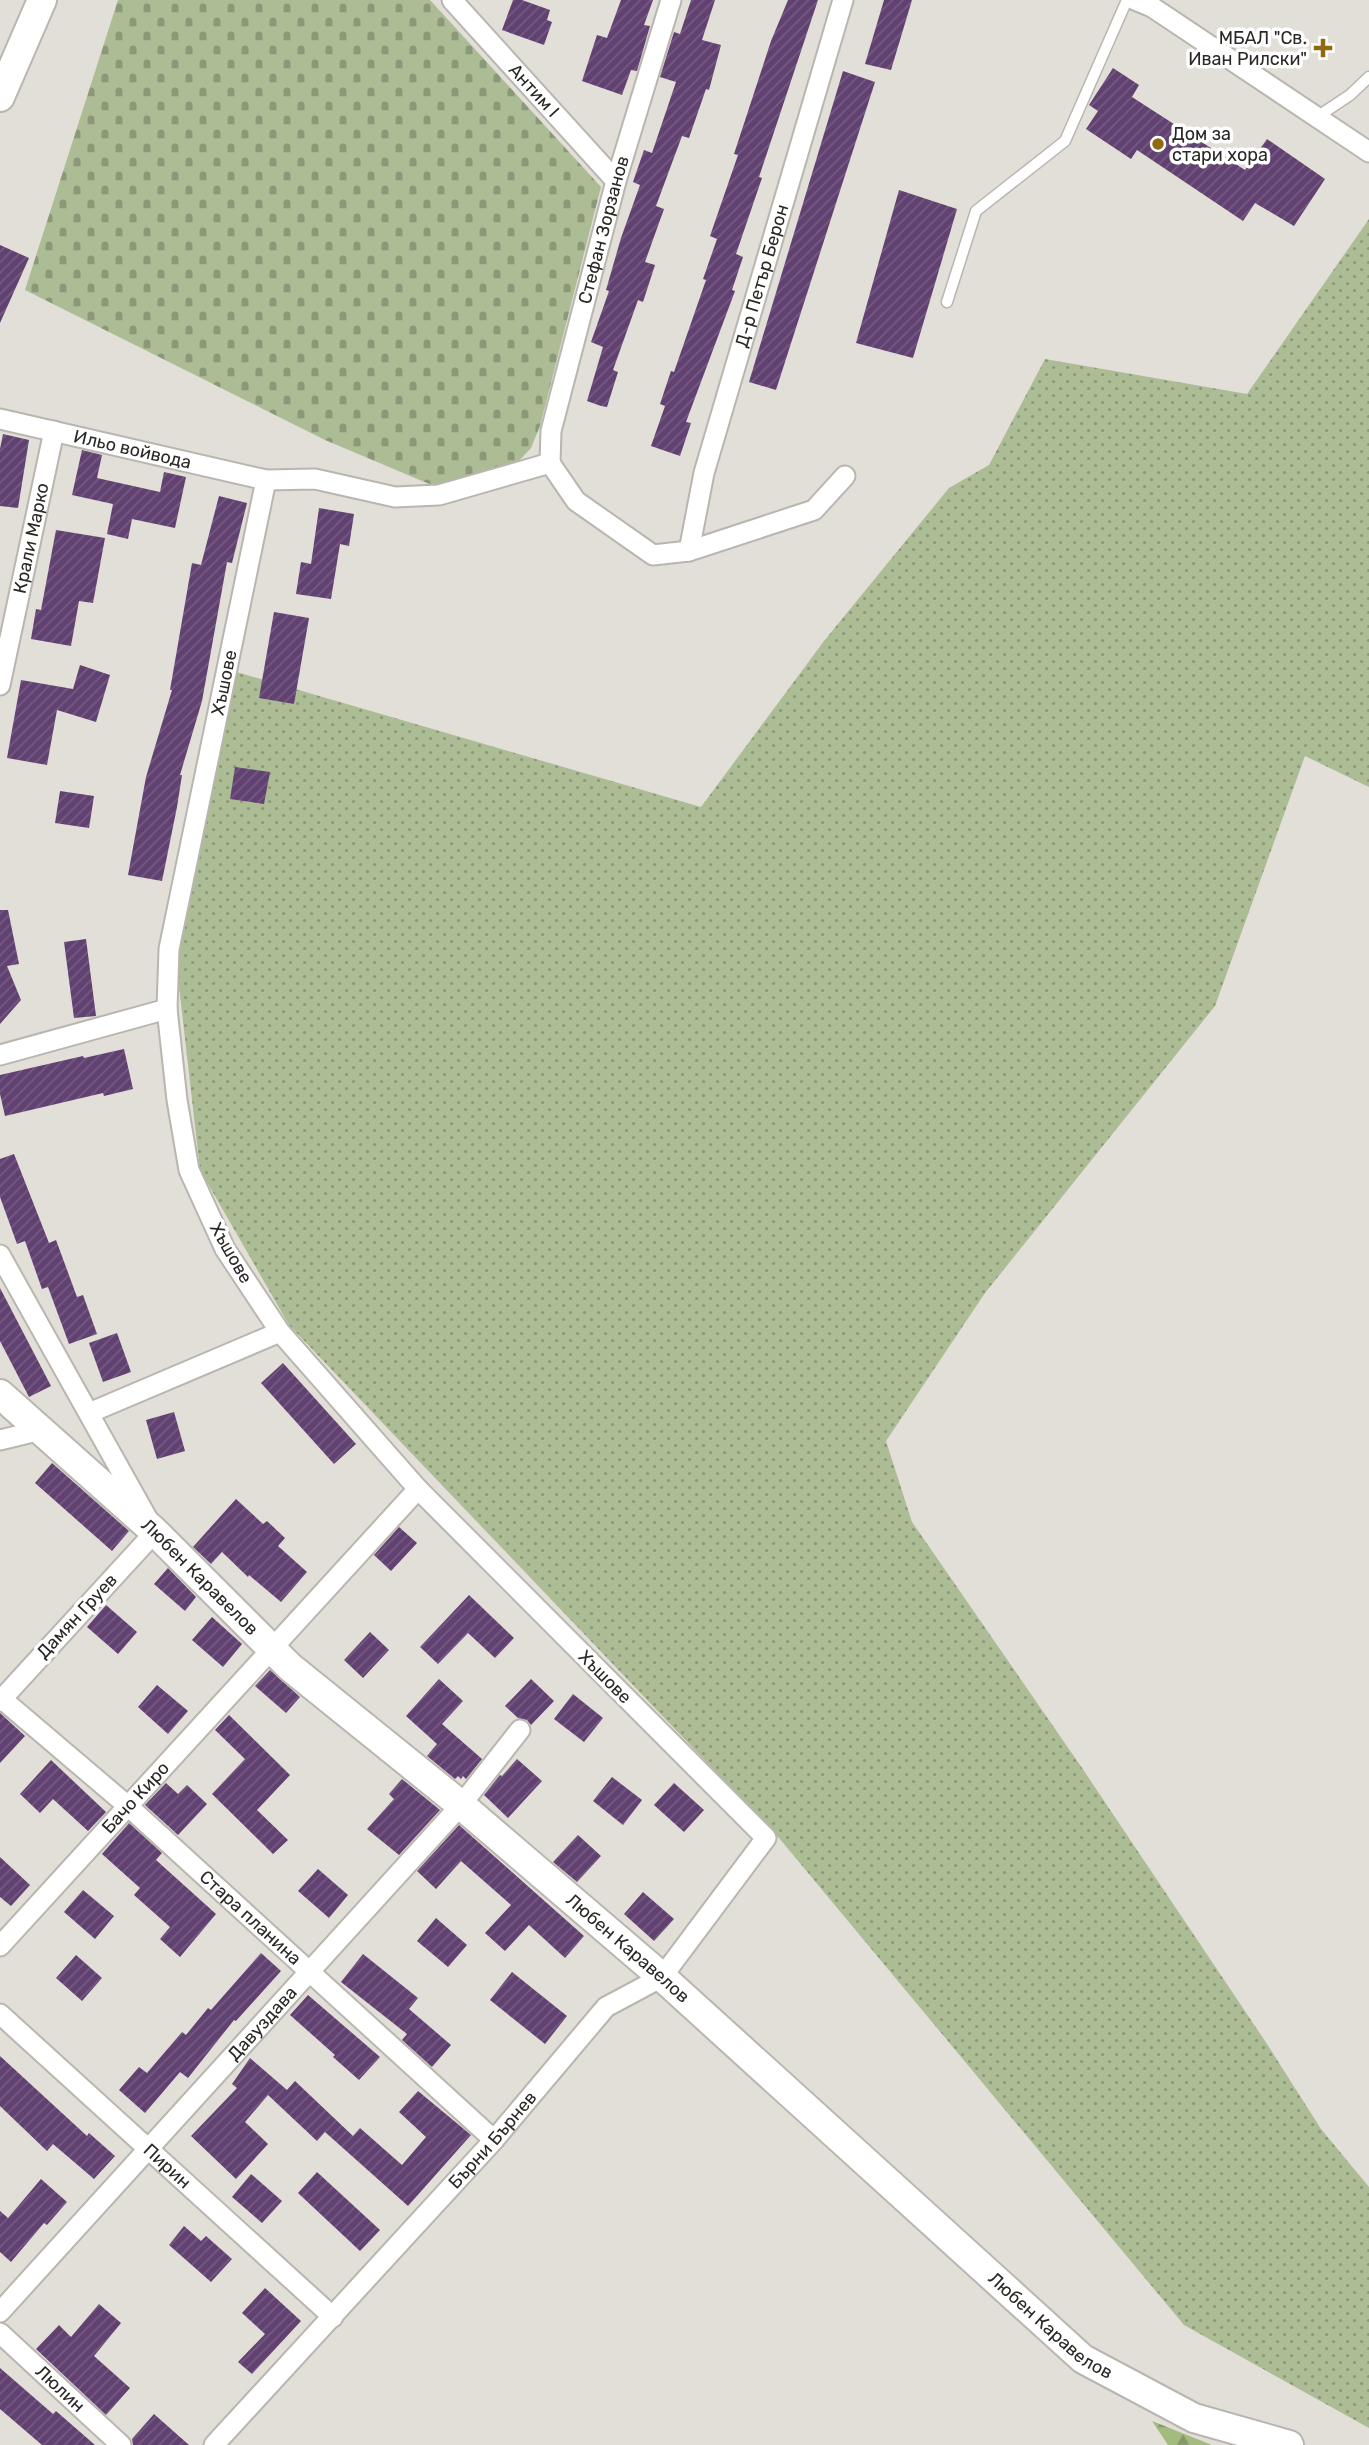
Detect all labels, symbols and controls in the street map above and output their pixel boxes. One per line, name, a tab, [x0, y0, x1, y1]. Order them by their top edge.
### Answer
place label: МБАЛ "Св. Иван Рилски"	[1188, 27, 1307, 70]
marker: МБАЛ "Св. Иван Рилски"	[1313, 38, 1333, 58]
street label: Антим I	[504, 59, 564, 122]
place label: Дом за стари хора	[1172, 123, 1268, 166]
marker: Дом за стари хора	[1150, 136, 1166, 152]
street label: Стефан Зорзанов	[574, 153, 634, 306]
street label: Д-р Петър Берон	[731, 202, 793, 350]
street label: Ильо войвода	[72, 425, 194, 474]
street label: Крали Марко	[9, 481, 54, 596]
street label: Хъшове	[207, 648, 242, 717]
street label: Хъшове	[205, 1219, 257, 1287]
street label: Любен Каравелов	[137, 1514, 263, 1640]
street label: Дамян Груев	[32, 1569, 122, 1663]
street label: Хъшове	[574, 1646, 636, 1708]
street label: Бачо Киро	[97, 1757, 174, 1838]
street label: Стара планина	[195, 1866, 306, 1970]
street label: Любен Каравелов	[562, 1889, 694, 2008]
street label: Давуздава	[223, 1982, 302, 2065]
street label: Бърни Бърнев	[444, 2087, 541, 2193]
street label: Пирин	[139, 2139, 195, 2193]
street label: Любен Каравелов	[984, 2267, 1116, 2384]
street label: Люлин	[31, 2360, 89, 2417]

